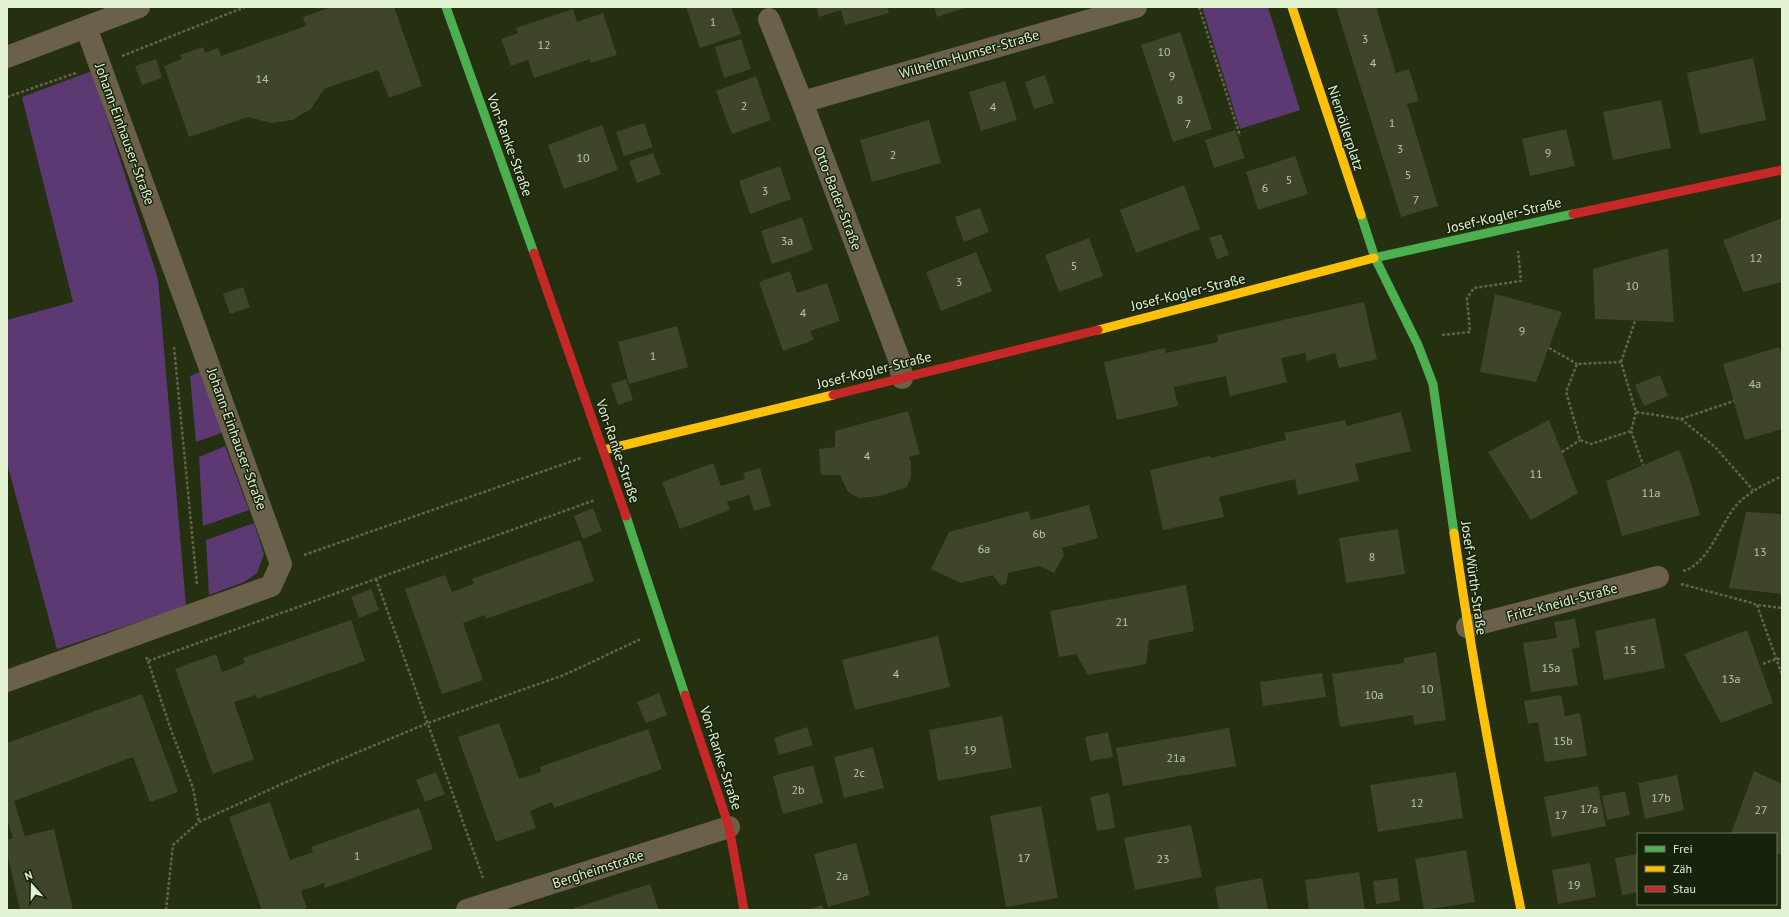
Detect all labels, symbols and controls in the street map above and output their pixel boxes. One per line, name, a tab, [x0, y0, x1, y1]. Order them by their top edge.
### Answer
house number: 1	[710, 14, 716, 29]
street label: Wilhelm-Humser-Straße	[897, 25, 1041, 83]
house number: 3	[1362, 31, 1368, 46]
house number: 12	[537, 37, 551, 52]
house number: 10	[1157, 44, 1171, 59]
house number: 4	[1370, 55, 1377, 70]
street label: Johann-Einhauser-Straße	[91, 60, 159, 207]
house number: 9	[1169, 68, 1175, 83]
house number: 14	[255, 71, 269, 86]
street label: Niemöllerplatz	[1324, 83, 1368, 173]
street label: Von-Ranke-Straße	[483, 90, 537, 199]
house number: 8	[1177, 92, 1183, 107]
house number: 2	[741, 98, 747, 113]
house number: 4	[990, 99, 997, 114]
house number: 1	[1389, 115, 1395, 130]
house number: 7	[1185, 116, 1191, 131]
house number: 3	[1397, 141, 1403, 156]
street label: Otto-Bader-Straße	[810, 143, 866, 253]
house number: 9	[1545, 145, 1551, 160]
house number: 2	[890, 147, 896, 162]
house number: 10	[576, 150, 590, 165]
house number: 5	[1405, 167, 1411, 182]
house number: 5	[1286, 172, 1292, 187]
house number: 6	[1262, 180, 1268, 195]
house number: 3	[762, 183, 768, 198]
house number: 7	[1413, 192, 1419, 207]
street label: Josef-Kogler-Straße	[1444, 193, 1563, 237]
house number: 3a	[781, 233, 793, 248]
house number: 12	[1749, 250, 1763, 265]
house number: 5	[1071, 258, 1077, 273]
street label: Josef-Kogler-Straße	[1128, 269, 1247, 315]
house number: 3	[956, 274, 962, 289]
house number: 10	[1625, 278, 1639, 293]
house number: 4	[800, 305, 807, 320]
house number: 9	[1519, 323, 1525, 338]
street label: Josef-Kogler-Straße	[814, 347, 933, 393]
house number: 1	[650, 348, 656, 363]
street label: Johann-Einhauser-Straße	[203, 365, 271, 512]
house number: 4a	[1749, 376, 1761, 391]
street label: Von-Ranke-Straße	[592, 396, 644, 505]
house number: 4	[864, 448, 871, 463]
house number: 11	[1529, 466, 1543, 481]
house number: 11a	[1641, 485, 1661, 500]
street label: Josef-Würth-Straße	[1457, 519, 1491, 636]
house number: 6b	[1032, 526, 1046, 541]
house number: 6a	[978, 541, 990, 556]
house number: 13	[1753, 544, 1767, 559]
house number: 8	[1369, 549, 1375, 564]
street label: Fritz-Kneidl-Straße	[1505, 579, 1619, 625]
house number: 21	[1115, 614, 1129, 629]
house number: 15	[1623, 642, 1637, 657]
house number: 15a	[1541, 660, 1561, 675]
house number: 4	[893, 666, 900, 681]
house number: 13a	[1721, 671, 1741, 686]
house number: 10	[1420, 681, 1434, 696]
house number: 10a	[1364, 687, 1384, 702]
street label: Von-Ranke-Straße	[695, 703, 746, 812]
house number: 15b	[1553, 733, 1573, 748]
house number: 19	[963, 742, 977, 757]
house number: 21a	[1166, 750, 1186, 765]
house number: 2c	[853, 765, 866, 780]
house number: 2b	[791, 782, 805, 797]
house number: 17b	[1651, 790, 1671, 805]
house number: 12	[1410, 795, 1424, 810]
house number: 17a	[1580, 801, 1598, 816]
house number: 27	[1754, 802, 1768, 817]
house number: 17	[1554, 807, 1568, 822]
legend	[1637, 833, 1777, 905]
text: Frei	[1673, 841, 1693, 856]
street label: Bergheimstraße	[550, 846, 646, 892]
house number: 1	[354, 848, 360, 863]
house number: 17	[1017, 850, 1031, 865]
house number: 23	[1156, 851, 1170, 866]
text: Zäh	[1673, 861, 1692, 876]
north arrow	[12, 865, 52, 905]
text: N	[23, 868, 34, 883]
house number: 2a	[836, 868, 848, 883]
house number: 19	[1567, 877, 1581, 892]
text: Stau	[1673, 881, 1696, 896]

